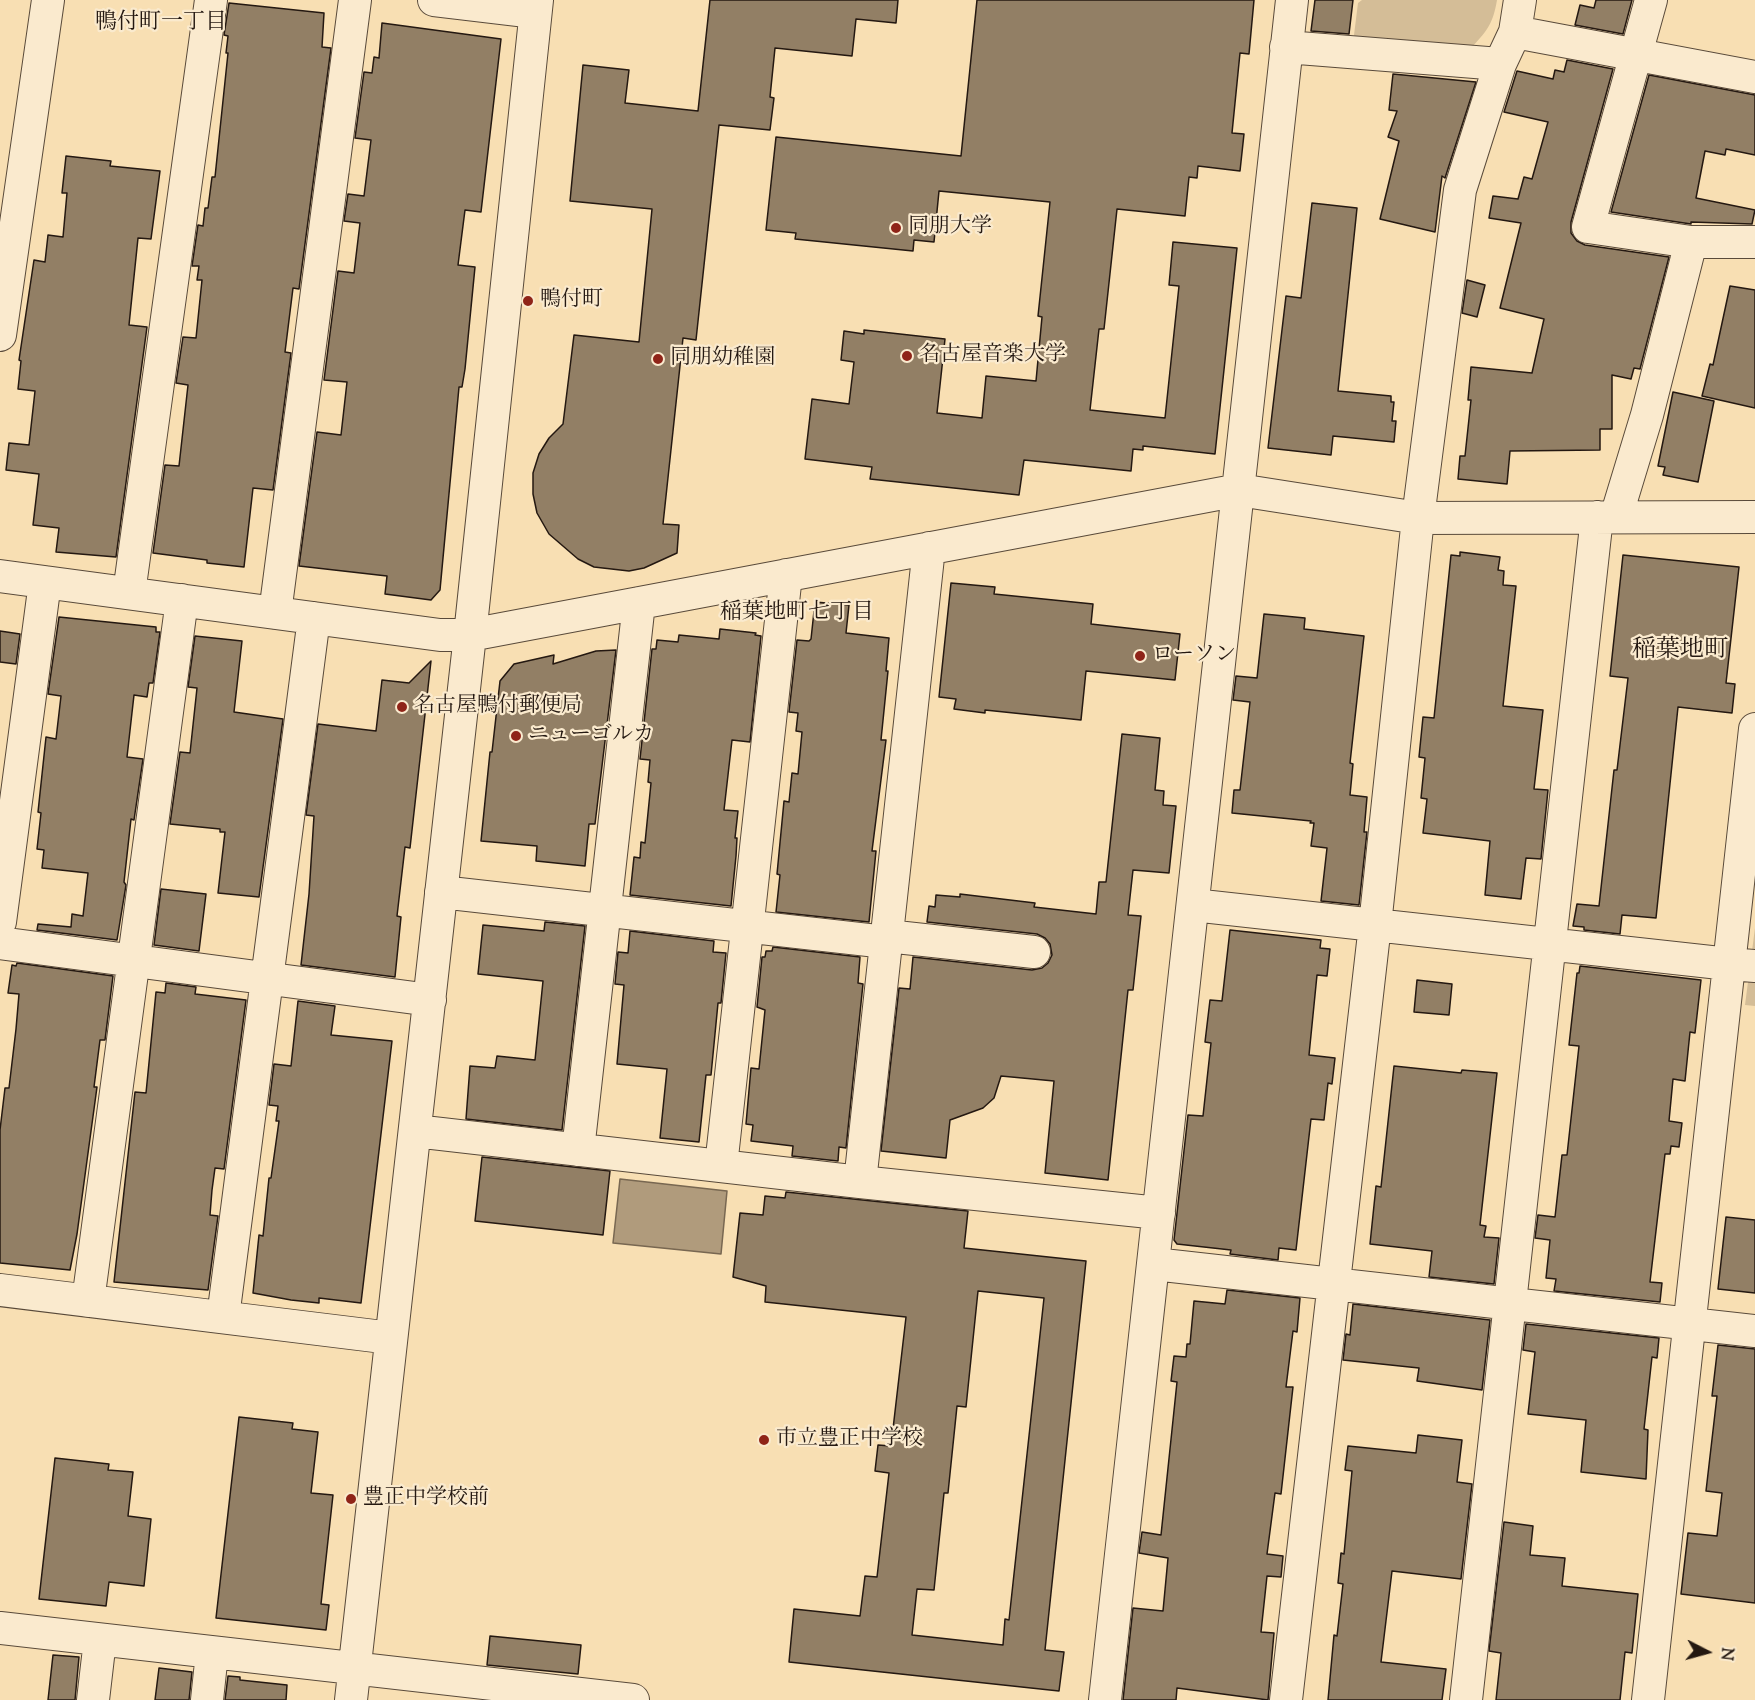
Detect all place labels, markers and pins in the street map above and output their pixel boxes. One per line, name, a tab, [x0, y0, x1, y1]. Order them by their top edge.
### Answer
place label: 同朋大学	[908, 215, 992, 241]
marker: 同朋大学	[889, 221, 903, 235]
place label: 鴨付町	[540, 288, 603, 314]
marker: 鴨付町	[521, 294, 535, 308]
place label: 名古屋音楽大学	[919, 343, 1066, 369]
place label: 同朋幼稚園	[670, 346, 775, 372]
marker: 名古屋音楽大学	[900, 349, 914, 363]
marker: 同朋幼稚園	[651, 352, 665, 366]
place label: ローソン	[1152, 643, 1236, 669]
marker: ローソン	[1133, 649, 1147, 663]
place label: 名古屋鴨付郵便局	[414, 694, 582, 720]
marker: 名古屋鴨付郵便局	[395, 700, 409, 714]
place label: ニューゴルカ	[528, 723, 654, 749]
marker: ニューゴルカ	[509, 729, 523, 743]
place label: 市立豊正中学校	[776, 1427, 923, 1453]
marker: 市立豊正中学校	[757, 1433, 771, 1447]
place label: 豊正中学校前	[363, 1486, 489, 1512]
marker: 豊正中学校前	[344, 1492, 358, 1506]

